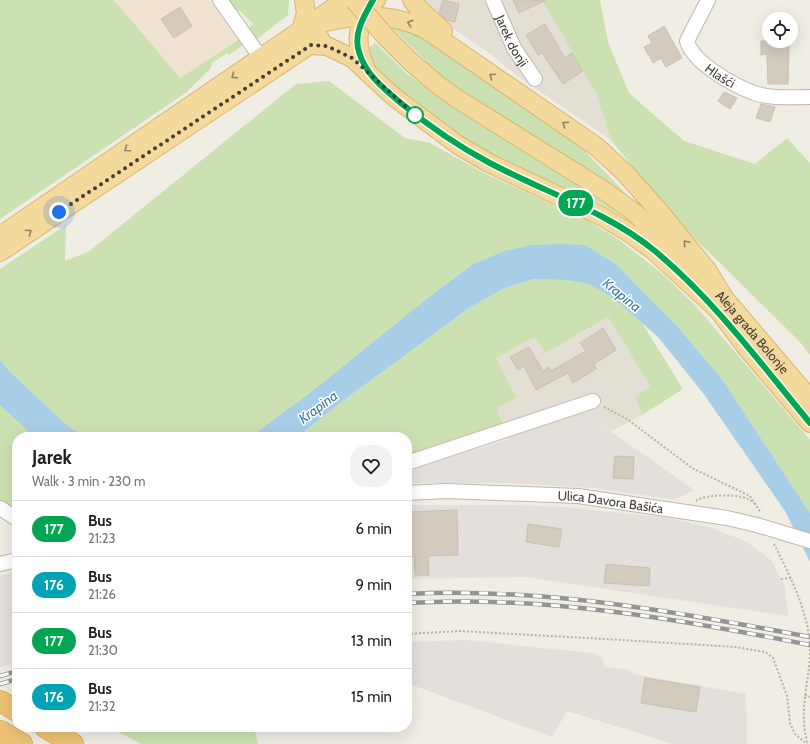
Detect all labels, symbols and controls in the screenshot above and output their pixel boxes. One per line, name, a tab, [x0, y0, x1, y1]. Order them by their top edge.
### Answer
street label: Jarek donji	[492, 11, 532, 70]
map controls	[762, 12, 798, 48]
button: locate	[762, 12, 798, 48]
one-way arrow	[406, 19, 413, 27]
street label: Hlašći	[702, 60, 738, 91]
one-way arrow	[231, 71, 238, 79]
one-way arrow	[489, 73, 496, 81]
unlabelled marker	[406, 106, 424, 124]
one-way arrow	[563, 122, 570, 129]
one-way arrow	[124, 144, 131, 152]
line badge: 177	[553, 190, 599, 216]
text: 177	[566, 194, 586, 212]
your location	[49, 202, 69, 222]
one-way arrow	[25, 230, 32, 237]
one-way arrow	[684, 241, 691, 248]
water label: Krapina	[599, 274, 645, 316]
street label: Aleja grada Bolonje	[713, 287, 793, 377]
water label: Krapina	[295, 386, 341, 428]
button: heart	[350, 445, 392, 487]
text: Jarek	[32, 446, 72, 469]
text: Walk · 3 min · 230 m	[32, 473, 145, 489]
street label: Ulica Davora Bašića	[557, 487, 665, 517]
text: Bus	[88, 512, 112, 530]
text: 177	[44, 520, 64, 538]
text: 6 min	[355, 520, 392, 538]
text: 21:23	[88, 530, 116, 546]
text: Bus	[88, 568, 112, 586]
text: 176	[44, 576, 64, 594]
text: 9 min	[355, 576, 392, 594]
text: 21:26	[88, 586, 116, 602]
text: Bus	[88, 624, 112, 642]
text: 177	[44, 632, 64, 650]
text: 13 min	[351, 632, 392, 650]
text: 21:30	[88, 642, 118, 658]
text: Bus	[88, 680, 112, 698]
text: 176	[44, 688, 64, 706]
text: 15 min	[351, 688, 392, 706]
text: 21:32	[88, 698, 116, 714]

